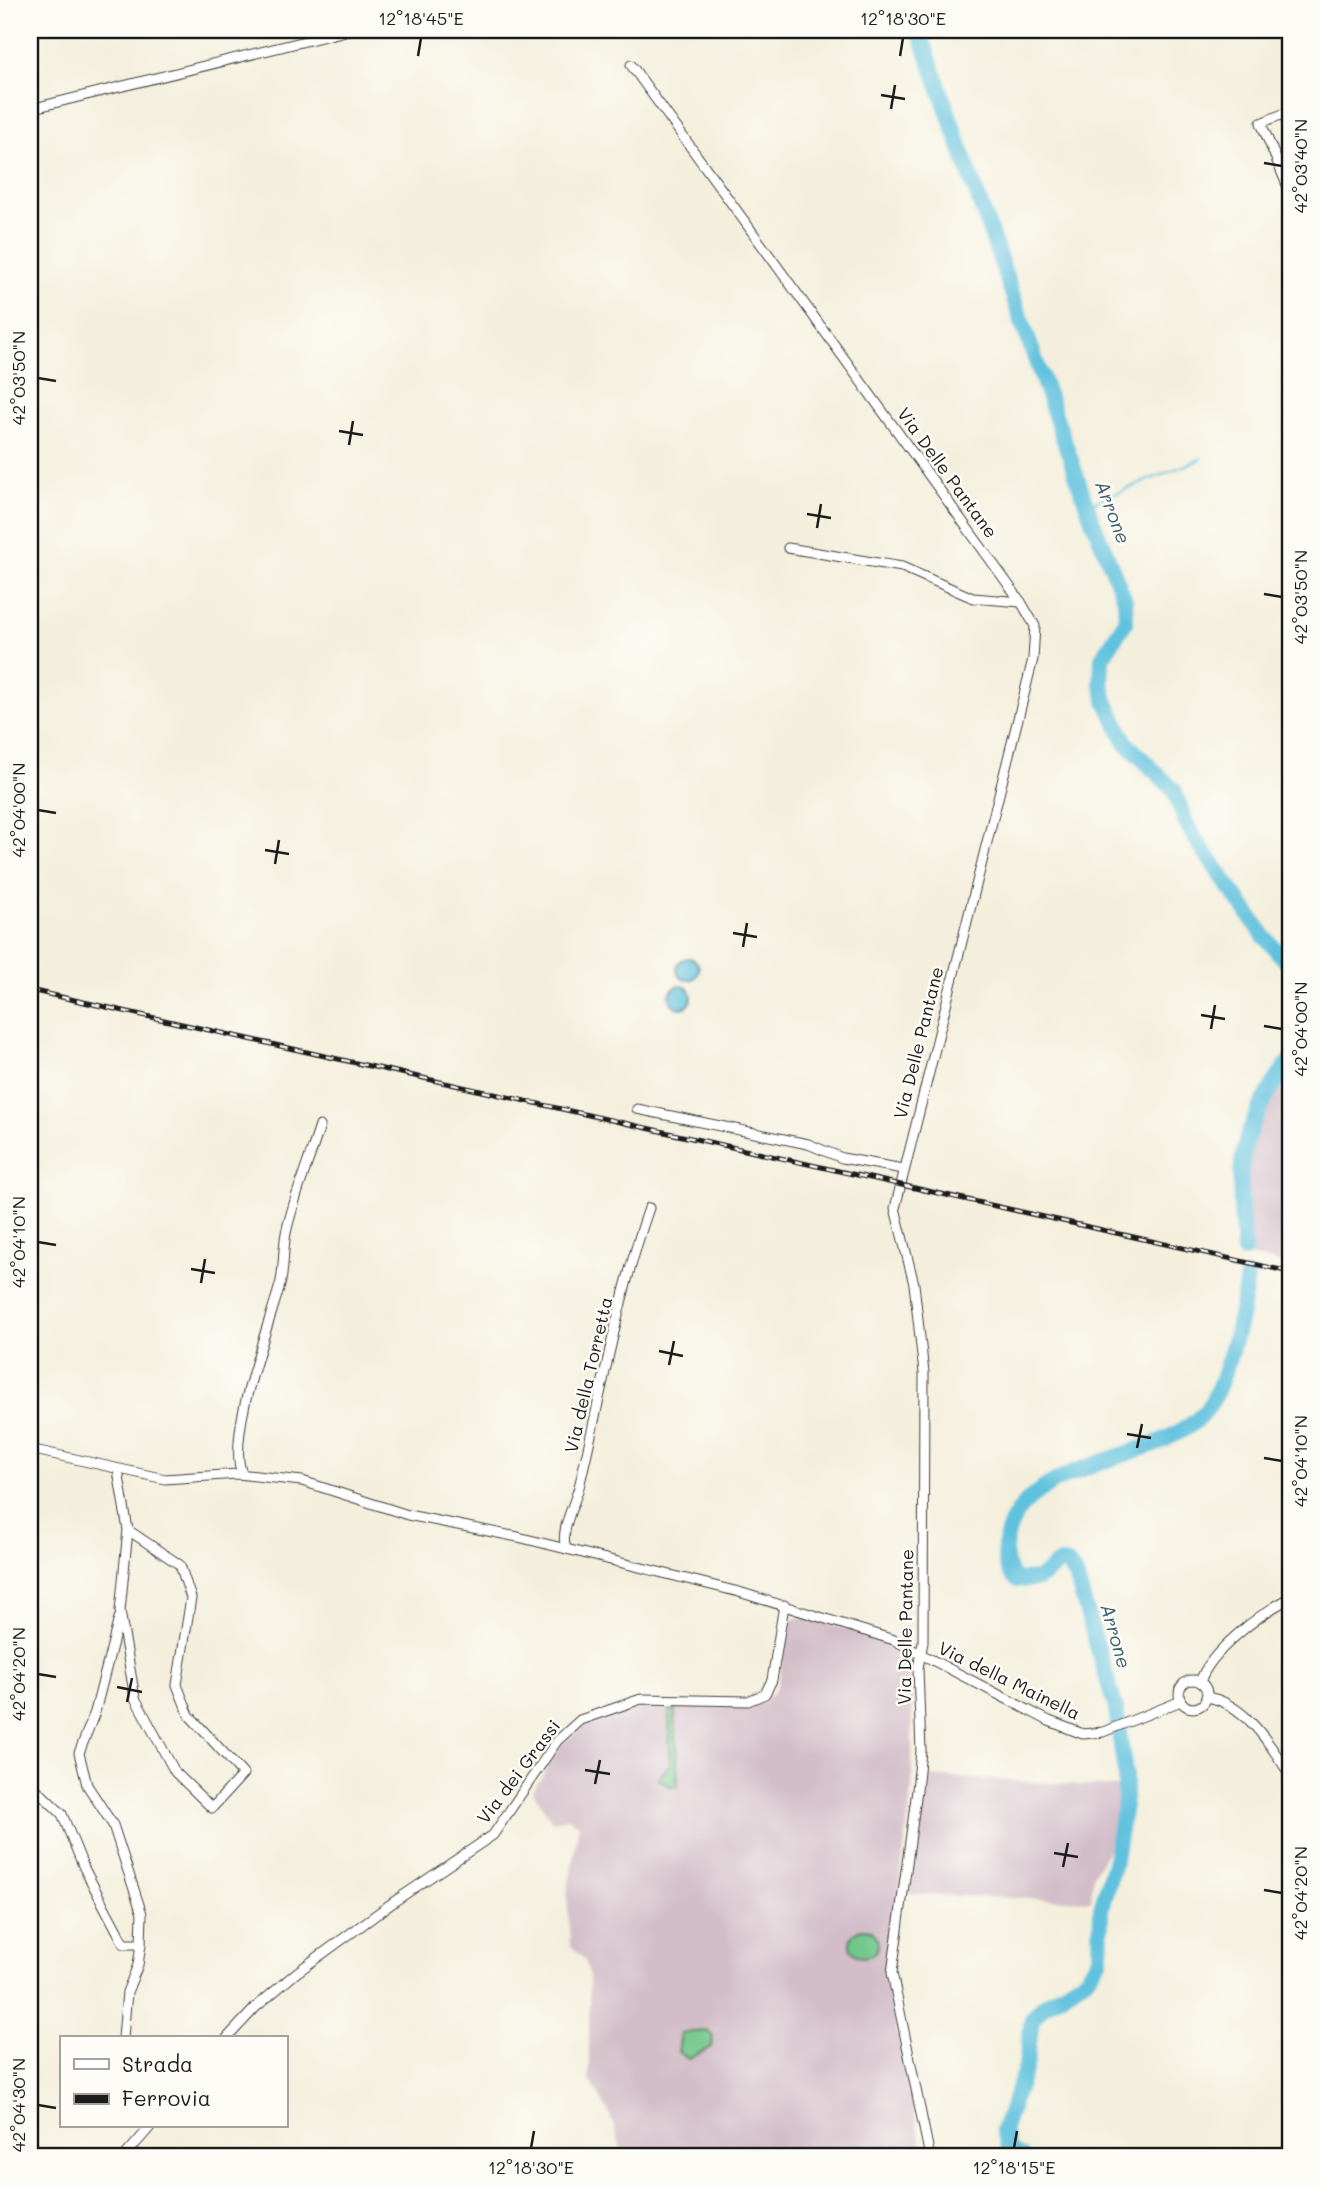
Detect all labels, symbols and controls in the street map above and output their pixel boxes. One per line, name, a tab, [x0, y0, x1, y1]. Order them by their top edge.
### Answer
text: 12°18'45"E	[378, 6, 464, 30]
text: 12°18'30"E	[860, 6, 946, 30]
text: 42°03'40"N	[1288, 119, 1312, 213]
text: 42°03'50"N	[6, 331, 30, 425]
street label: Via Delle Pantane	[892, 402, 1003, 543]
water label: Arrone	[1090, 477, 1137, 547]
text: 42°03'50"N	[1288, 550, 1312, 644]
text: 42°04'00"N	[6, 762, 30, 858]
street label: Via Delle Pantane	[888, 964, 949, 1121]
text: 42°04'00"N	[1288, 981, 1312, 1077]
text: 42°04'10"N	[6, 1196, 30, 1288]
street label: Via della Torretta	[558, 1294, 618, 1455]
text: 42°04'10"N	[1288, 1415, 1312, 1507]
street label: Via Delle Pantane	[892, 1549, 918, 1705]
water label: Arrone	[1095, 1601, 1138, 1671]
text: 42°04'20"N	[6, 1627, 30, 1721]
street label: Via della Mainella	[934, 1635, 1084, 1725]
street label: Via dei Grassi	[471, 1714, 565, 1828]
text: 42°04'20"N	[1288, 1846, 1312, 1940]
legend	[60, 2036, 287, 2128]
text: Strada	[122, 2050, 193, 2077]
text: 42°04'30"N	[6, 2058, 30, 2152]
text: Ferrovia	[122, 2084, 211, 2111]
text: 12°18'30"E	[488, 2155, 574, 2179]
text: 12°18'15"E	[972, 2155, 1056, 2179]

